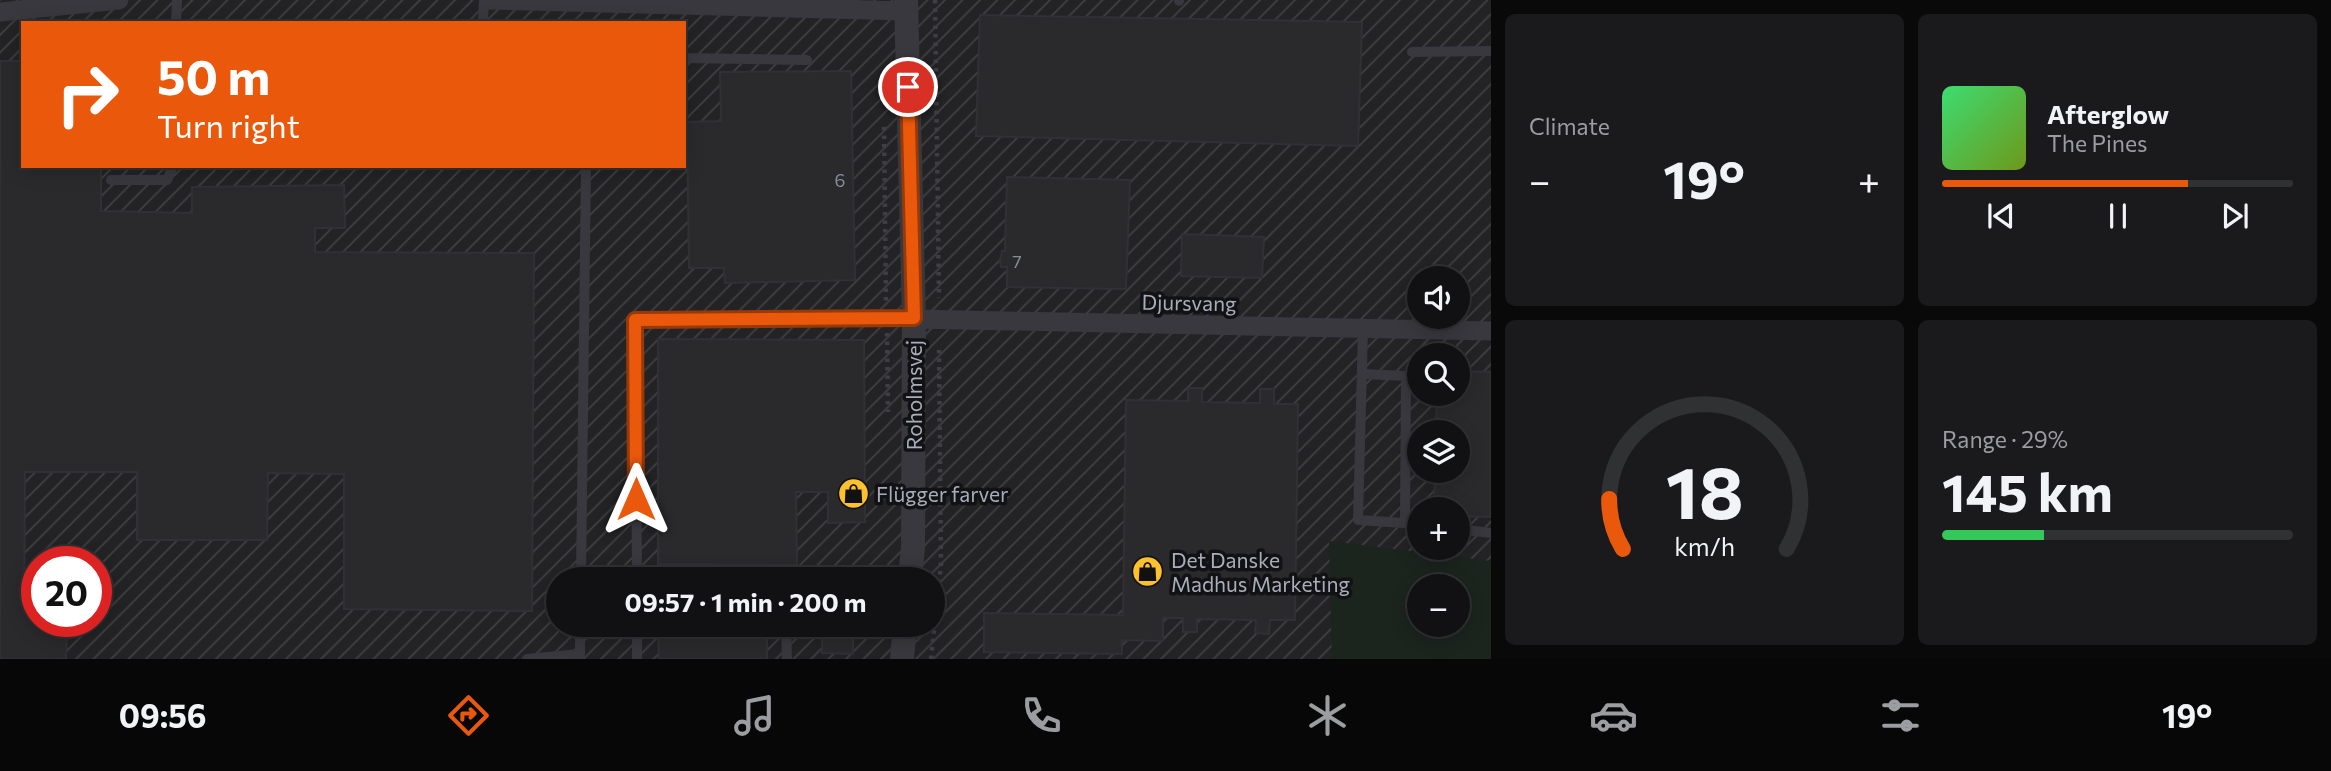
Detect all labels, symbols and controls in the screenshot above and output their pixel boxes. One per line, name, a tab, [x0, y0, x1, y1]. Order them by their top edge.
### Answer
text: 50 m	[157, 45, 270, 105]
icon: right	[42, 49, 133, 140]
pin	[878, 57, 938, 117]
icon: arrive	[889, 68, 927, 106]
text: Afterglow	[2047, 98, 2169, 129]
text: Turn right	[157, 105, 300, 145]
text: Climate	[1529, 112, 1610, 140]
text: The Pines	[2047, 129, 2148, 157]
text: 19°	[1663, 146, 1745, 210]
text: −	[1529, 156, 1551, 203]
text: +	[1858, 156, 1880, 203]
house number: 6	[835, 169, 845, 191]
icon: previous	[1982, 197, 2020, 235]
icon: pause	[2099, 197, 2137, 235]
icon: next	[2216, 197, 2254, 235]
house number: 7	[1012, 250, 1022, 272]
map controls	[1407, 266, 1470, 637]
button: sound	[1407, 266, 1470, 329]
street label: Djursvang	[1141, 289, 1237, 315]
street label: Roholmsvej	[901, 340, 926, 450]
button: search	[1407, 343, 1470, 406]
button: layers	[1407, 420, 1470, 483]
text: Range · 29%	[1942, 425, 2068, 453]
text: 18	[1666, 445, 1743, 534]
text: 145 km	[1942, 459, 2113, 523]
position arrow	[599, 462, 673, 536]
shop icon: Flügger farver	[836, 476, 870, 510]
place label: Flügger farver	[876, 481, 1008, 506]
button: +	[1407, 497, 1470, 560]
text: km/h	[1674, 530, 1735, 560]
speed limit sign: 20	[21, 546, 112, 637]
place label: Det Danske Madhus Marketing	[1171, 547, 1350, 596]
shop icon: Det Danske Madhus Marketing	[1131, 554, 1165, 588]
button: −	[1407, 574, 1470, 637]
text: 09:57 · 1 min · 200 m	[625, 586, 866, 617]
icon: directions	[444, 691, 493, 740]
icon: music	[730, 691, 779, 740]
icon: phone	[1017, 691, 1066, 740]
icon: climate	[1303, 691, 1352, 740]
icon: car	[1589, 691, 1638, 740]
icon: filters	[1876, 691, 1925, 740]
text: 09:56	[119, 695, 207, 735]
text: 19°	[2162, 695, 2212, 735]

